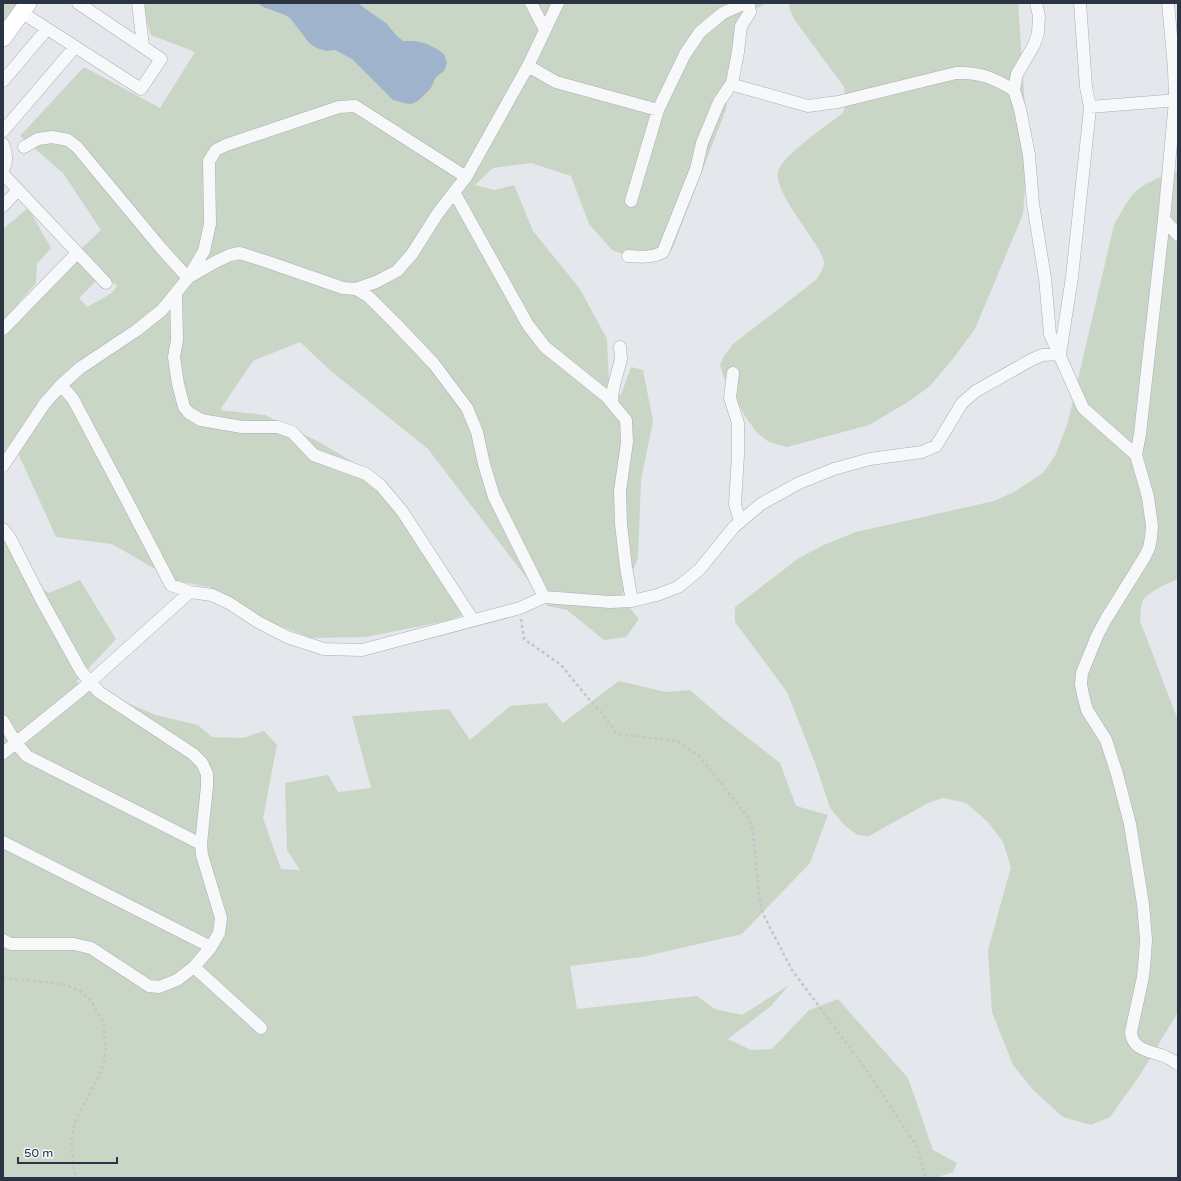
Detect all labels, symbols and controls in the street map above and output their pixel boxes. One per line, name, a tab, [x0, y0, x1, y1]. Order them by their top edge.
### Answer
scale bar	[18, 1139, 117, 1165]
text: 50 m	[24, 1146, 53, 1160]

